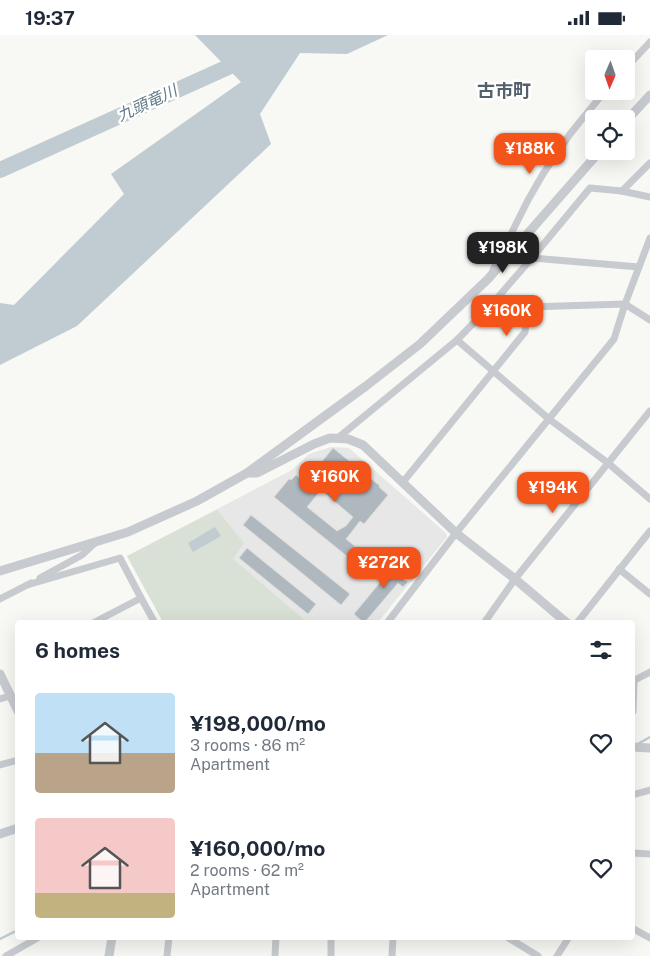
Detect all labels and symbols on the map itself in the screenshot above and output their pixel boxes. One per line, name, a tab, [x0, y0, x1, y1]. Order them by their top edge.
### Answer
north arrow	[585, 50, 635, 100]
water label: 九頭竜川	[114, 80, 182, 125]
district label: 古市町	[477, 80, 531, 101]
pin: ¥188K	[495, 133, 565, 175]
pin: ¥198K	[468, 231, 538, 274]
pin: ¥160K	[472, 295, 542, 337]
pin: ¥160K	[300, 461, 370, 503]
pin: ¥194K	[518, 471, 588, 514]
pin: ¥272K	[349, 547, 419, 589]

